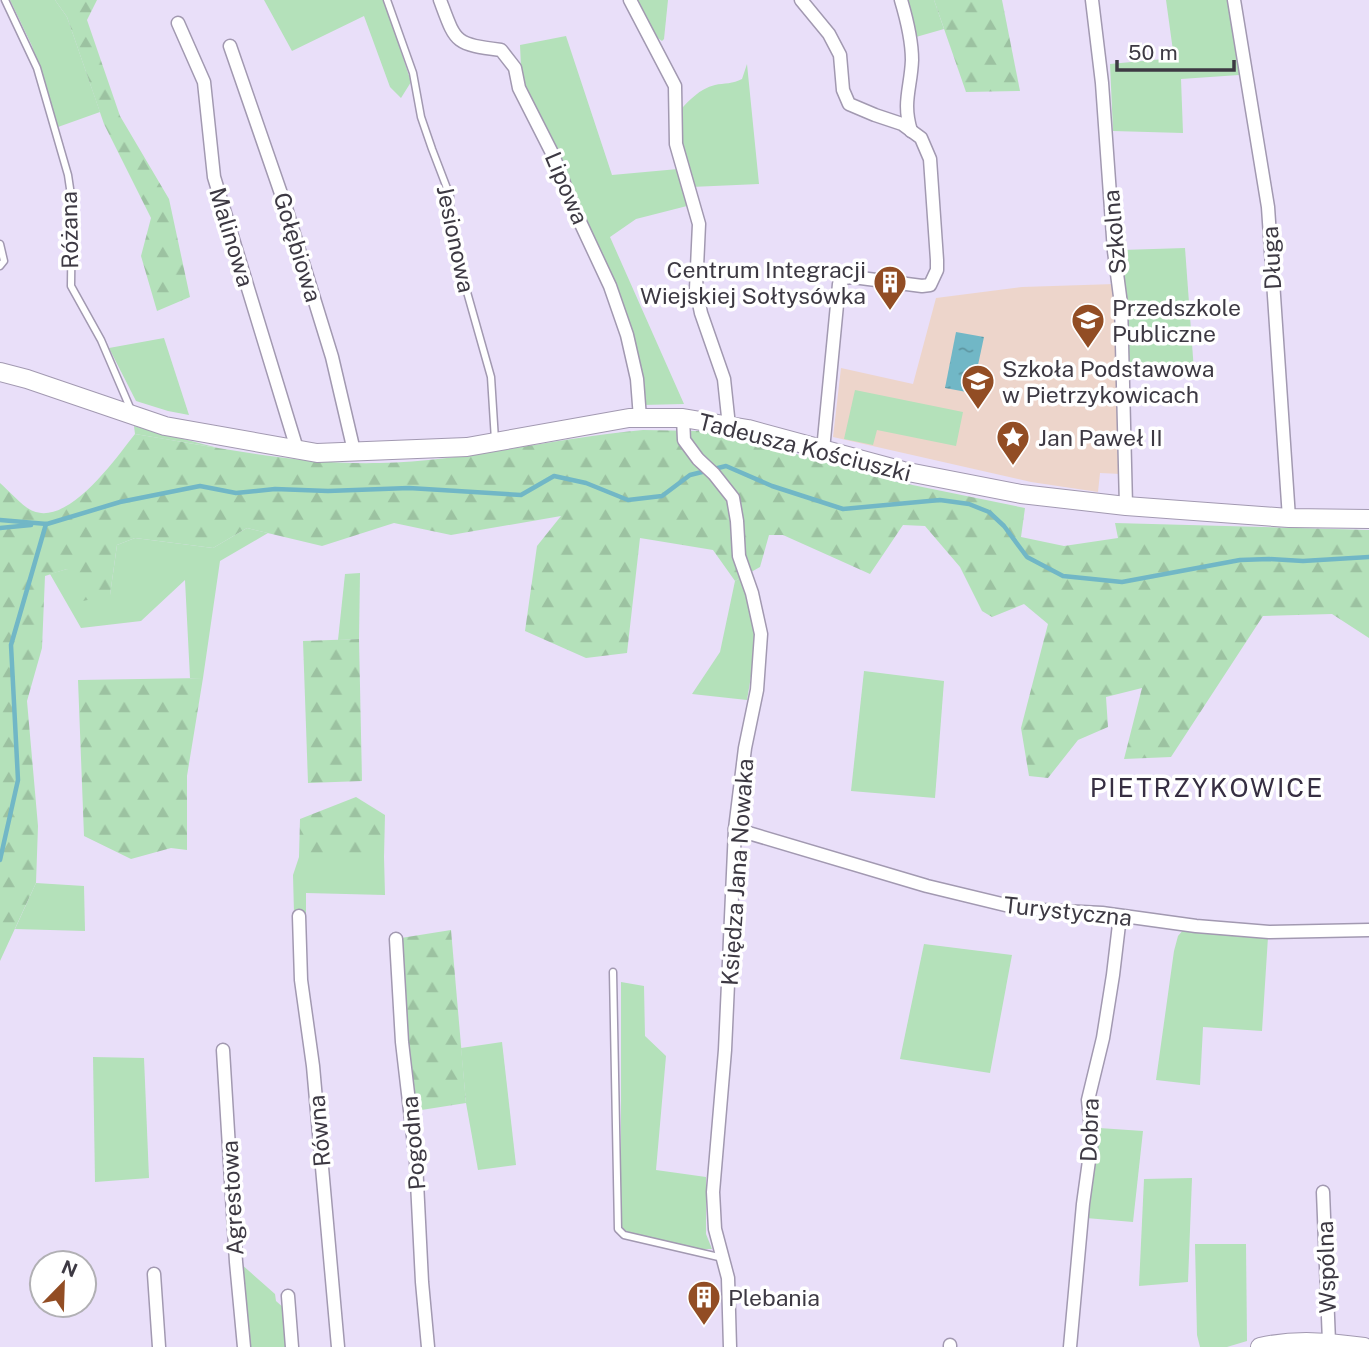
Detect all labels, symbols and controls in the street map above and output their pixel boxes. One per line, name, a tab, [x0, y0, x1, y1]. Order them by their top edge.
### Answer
scale bar	[1117, 28, 1234, 72]
text: 50 m	[1128, 40, 1178, 65]
street label: Lipowa	[540, 148, 594, 228]
street label: Jesionowa	[431, 183, 481, 295]
street label: Malinowa	[204, 184, 260, 290]
street label: Gołębiowa	[269, 189, 327, 305]
street label: Szkolna	[1097, 189, 1131, 275]
street label: Różana	[55, 191, 83, 269]
street label: Długa	[1256, 225, 1286, 291]
place label: Centrum Integracji Wiejskiej Sołtysówka	[640, 256, 866, 309]
building icon: Centrum Integracji Wiejskiej Sołtysówka	[871, 263, 909, 312]
place label: Przedszkole Publiczne	[1112, 294, 1241, 347]
school or university icon: Przedszkole Publiczne	[1069, 301, 1107, 350]
place label: Szkoła Podstawowa w Pietrzykowicach	[1002, 355, 1214, 408]
school or university icon: Szkoła Podstawowa w Pietrzykowicach	[959, 362, 997, 411]
street label: Tadeusza Kościuszki	[696, 407, 914, 487]
place icon: Jan Paweł II	[994, 418, 1032, 467]
place label: Jan Paweł II	[1038, 424, 1163, 451]
street label: Księdza Jana Nowaka	[716, 757, 758, 987]
district label: PIETRZYKOWICE	[1090, 772, 1324, 803]
street label: Turystyczna	[1003, 891, 1133, 931]
street label: Równa	[302, 1094, 336, 1168]
street label: Pogodna	[395, 1095, 431, 1191]
street label: Dobra	[1074, 1098, 1104, 1162]
street label: Agrestowa	[216, 1140, 248, 1256]
street label: Wspólna	[1311, 1220, 1341, 1314]
north arrow	[28, 1249, 98, 1319]
text: N	[59, 1255, 81, 1281]
building icon: Plebania	[685, 1278, 723, 1327]
place label: Plebania	[728, 1284, 820, 1311]

